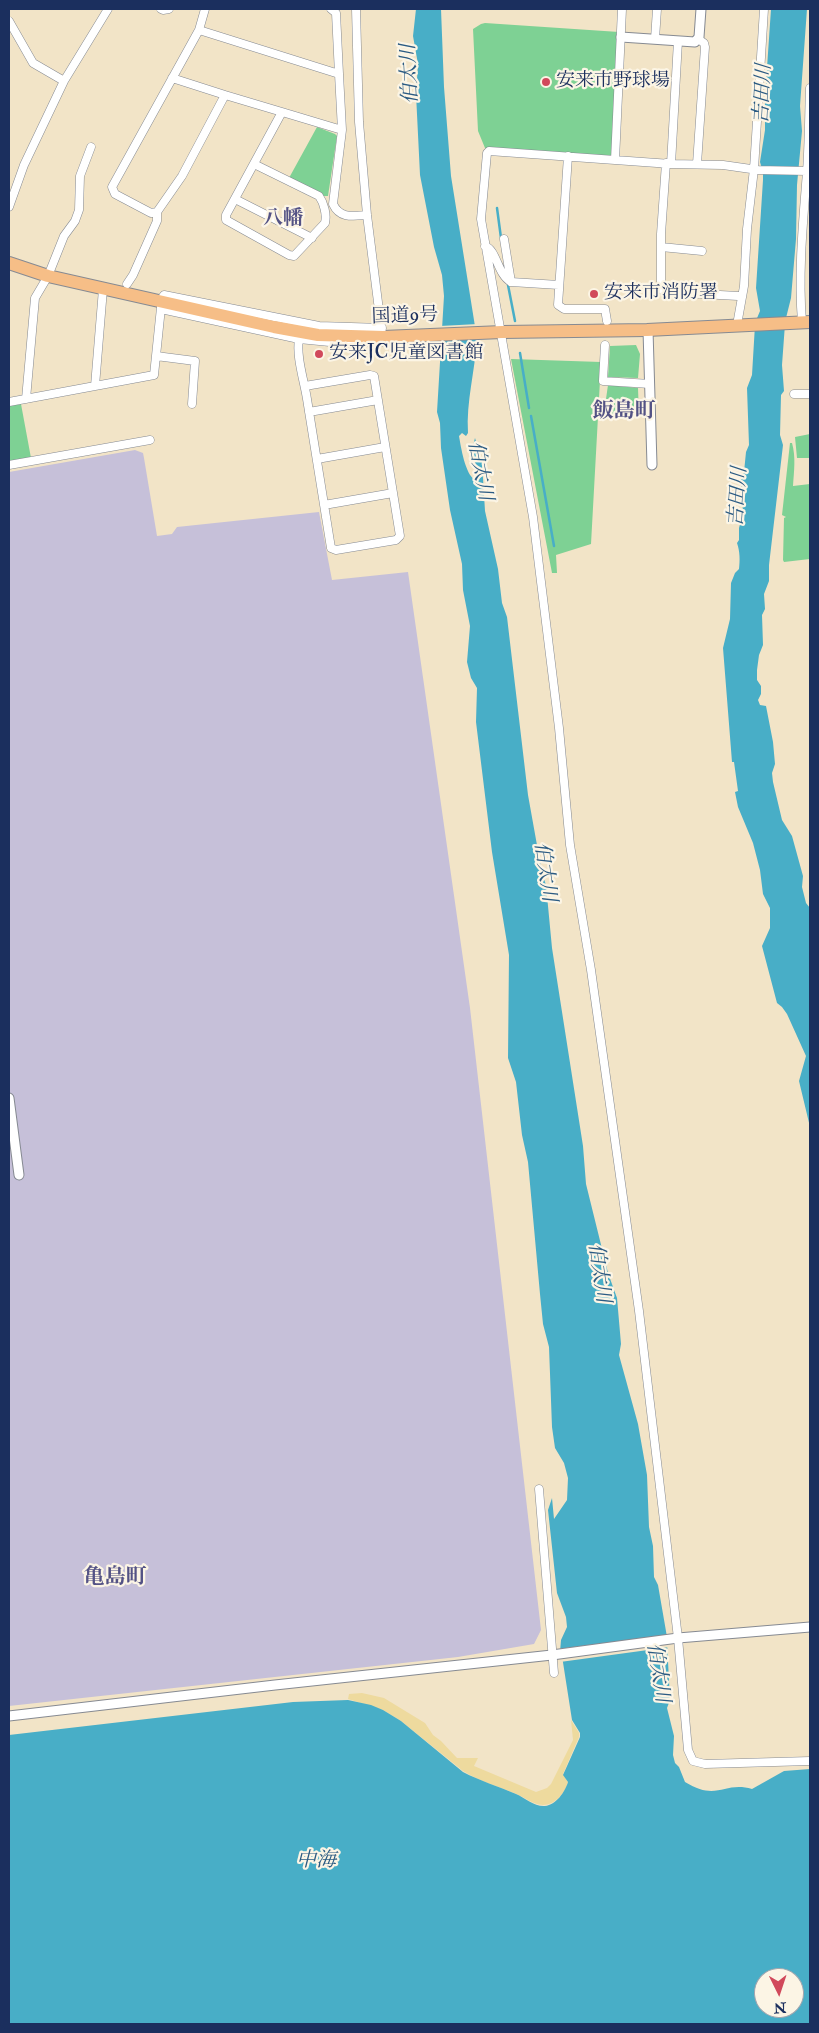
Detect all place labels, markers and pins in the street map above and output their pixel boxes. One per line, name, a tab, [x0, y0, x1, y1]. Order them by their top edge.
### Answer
place label: 安来市野球場	[556, 71, 670, 93]
marker: 安来市野球場	[540, 76, 552, 88]
place label: 安来市消防署	[604, 283, 718, 305]
marker: 安来市消防署	[588, 288, 600, 300]
place label: 安来JC児童図書館	[329, 343, 483, 365]
marker: 安来JC児童図書館	[313, 348, 325, 360]

